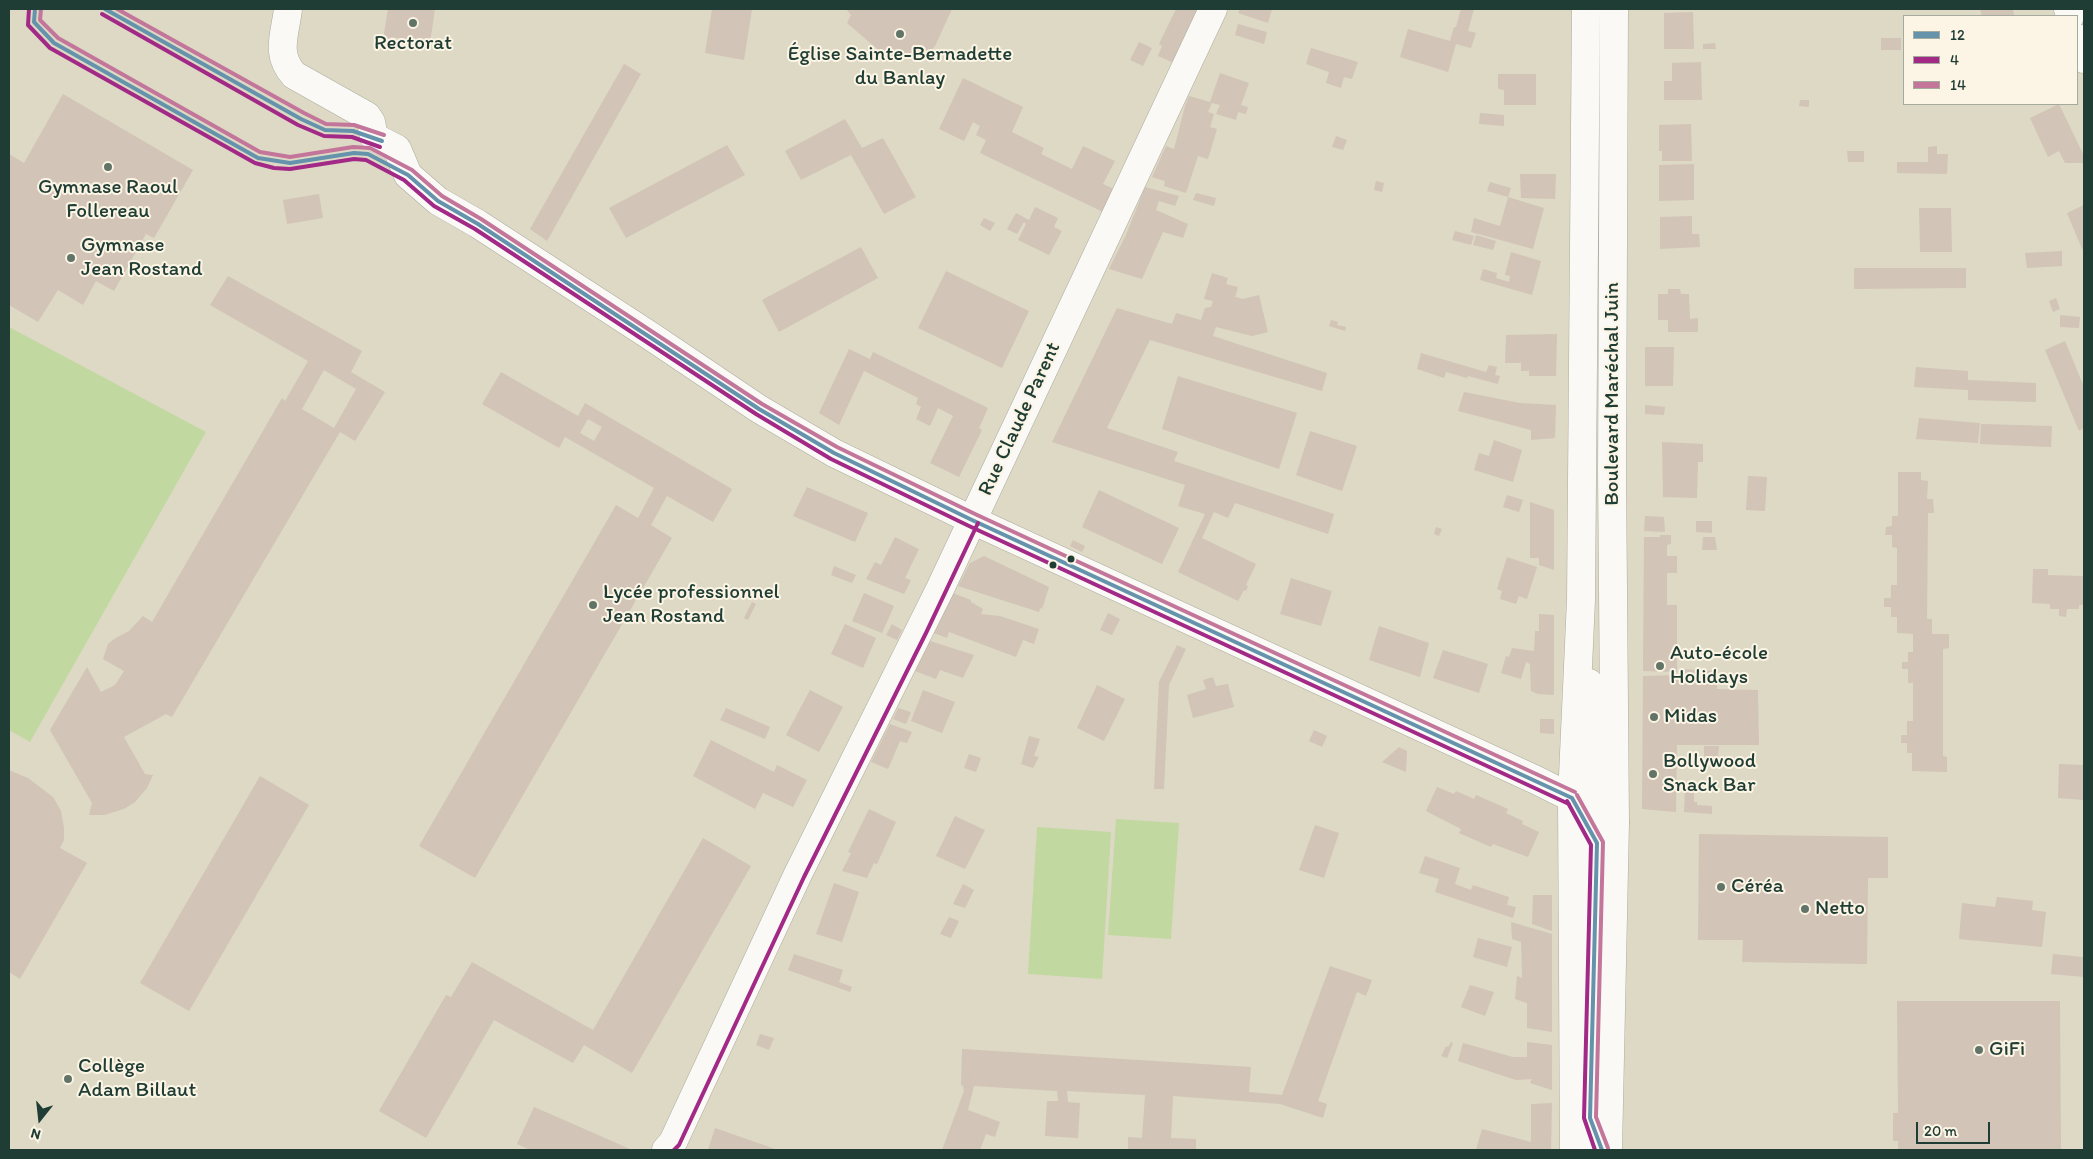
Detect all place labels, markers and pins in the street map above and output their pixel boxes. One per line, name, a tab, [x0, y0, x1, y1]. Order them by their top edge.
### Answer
marker: Rectorat	[407, 17, 419, 29]
marker: Église Sainte-Bernadette du Banlay	[894, 28, 906, 40]
place label: Rectorat	[374, 31, 452, 57]
place label: Église Sainte-Bernadette du Banlay	[788, 42, 1012, 92]
marker: Gymnase Raoul Follereau	[102, 161, 114, 173]
place label: Gymnase Raoul Follereau	[38, 175, 178, 225]
place label: Gymnase Jean Rostand	[81, 233, 203, 283]
marker: Gymnase Jean Rostand	[65, 252, 77, 264]
unlabelled marker	[1066, 554, 1076, 564]
unlabelled marker	[1048, 560, 1058, 570]
place label: Lycée professionnel Jean Rostand	[603, 580, 780, 630]
marker: Lycée professionnel Jean Rostand	[587, 599, 599, 611]
place label: Auto-école Holidays	[1670, 641, 1768, 691]
marker: Auto-école Holidays	[1654, 660, 1666, 672]
place label: Midas	[1664, 704, 1717, 730]
marker: Midas	[1648, 711, 1660, 723]
place label: Bollywood Snack Bar	[1663, 749, 1756, 799]
marker: Bollywood Snack Bar	[1647, 768, 1659, 780]
place label: Céréa	[1731, 874, 1784, 900]
marker: Céréa	[1715, 881, 1727, 893]
place label: Netto	[1815, 896, 1865, 922]
marker: Netto	[1799, 903, 1811, 915]
place label: GiFi	[1989, 1037, 2025, 1063]
marker: GiFi	[1973, 1044, 1985, 1056]
place label: Collège Adam Billaut	[78, 1054, 196, 1104]
marker: Collège Adam Billaut	[62, 1073, 74, 1085]

